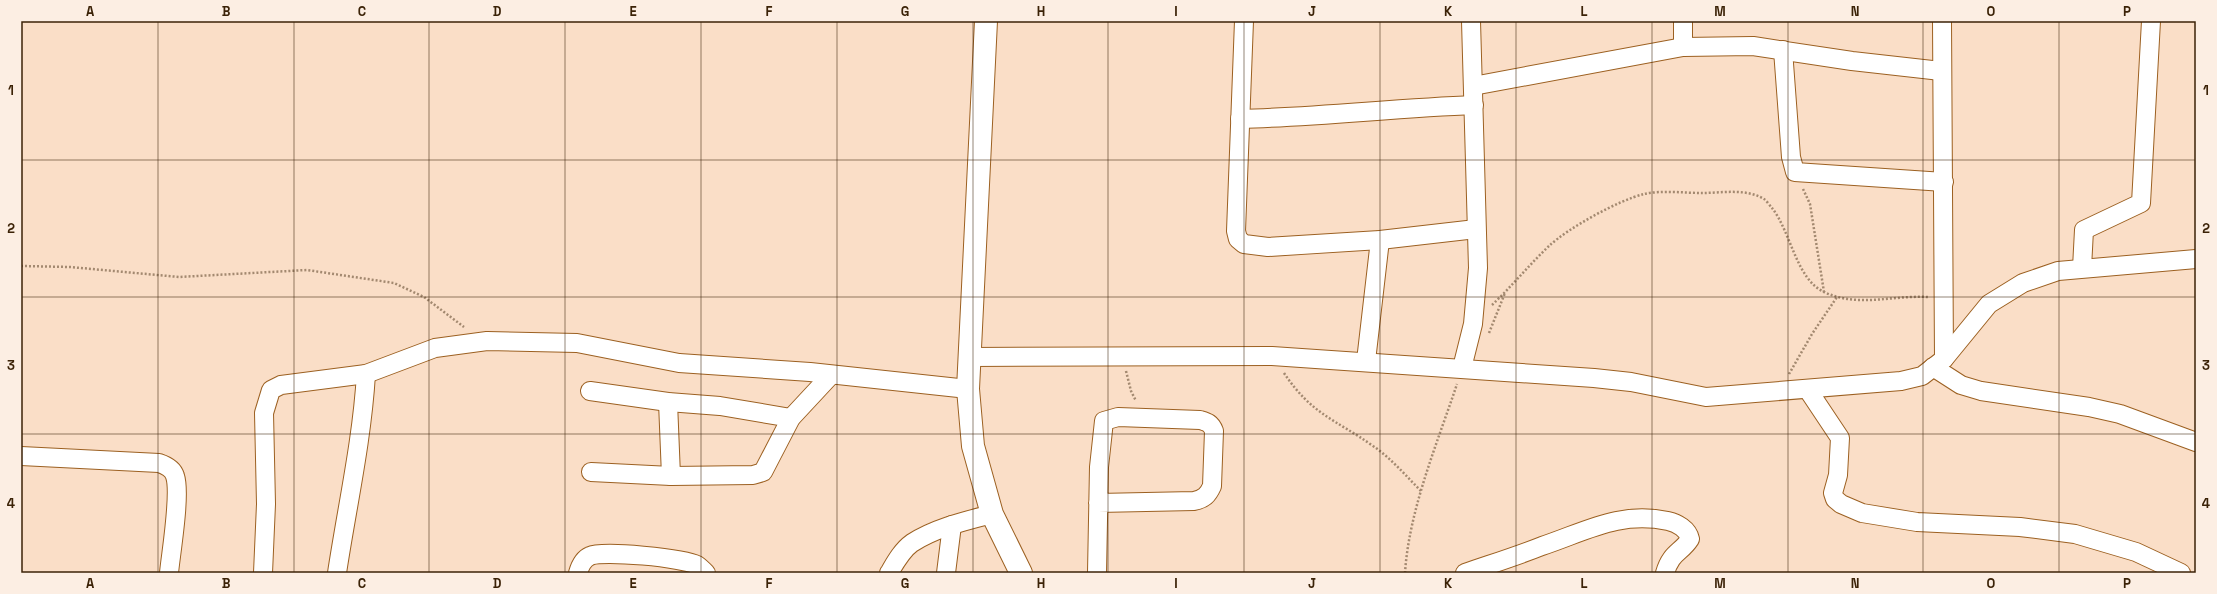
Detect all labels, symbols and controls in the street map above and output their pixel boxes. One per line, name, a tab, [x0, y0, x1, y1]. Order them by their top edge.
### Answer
text: A	[86, 3, 95, 20]
text: B	[222, 3, 231, 20]
text: C	[358, 3, 366, 20]
text: D	[493, 3, 502, 20]
text: E	[629, 3, 637, 20]
text: F	[766, 3, 773, 20]
text: G	[901, 3, 909, 20]
text: H	[1037, 3, 1045, 20]
text: I	[1174, 3, 1178, 20]
text: J	[1308, 3, 1316, 20]
text: K	[1444, 3, 1453, 20]
text: L	[1580, 3, 1588, 20]
text: M	[1714, 3, 1726, 20]
text: N	[1851, 3, 1859, 20]
text: O	[1987, 3, 1996, 20]
text: P	[2123, 3, 2131, 20]
text: 1	[8, 82, 14, 99]
text: 1	[2203, 82, 2209, 99]
text: 2	[7, 220, 15, 237]
text: 2	[2202, 220, 2210, 237]
text: 3	[7, 357, 15, 374]
text: 3	[2202, 357, 2210, 374]
text: 4	[7, 495, 15, 512]
text: 4	[2202, 495, 2210, 512]
text: A	[86, 575, 95, 592]
text: B	[222, 575, 231, 592]
text: C	[358, 575, 366, 592]
text: D	[493, 575, 502, 592]
text: E	[629, 575, 637, 592]
text: F	[766, 575, 773, 592]
text: G	[901, 575, 909, 592]
text: H	[1037, 575, 1045, 592]
text: I	[1174, 575, 1178, 592]
text: J	[1308, 575, 1316, 592]
text: K	[1444, 575, 1453, 592]
text: L	[1580, 575, 1588, 592]
text: M	[1714, 575, 1726, 592]
text: N	[1851, 575, 1859, 592]
text: O	[1987, 575, 1996, 592]
text: P	[2123, 575, 2131, 592]

